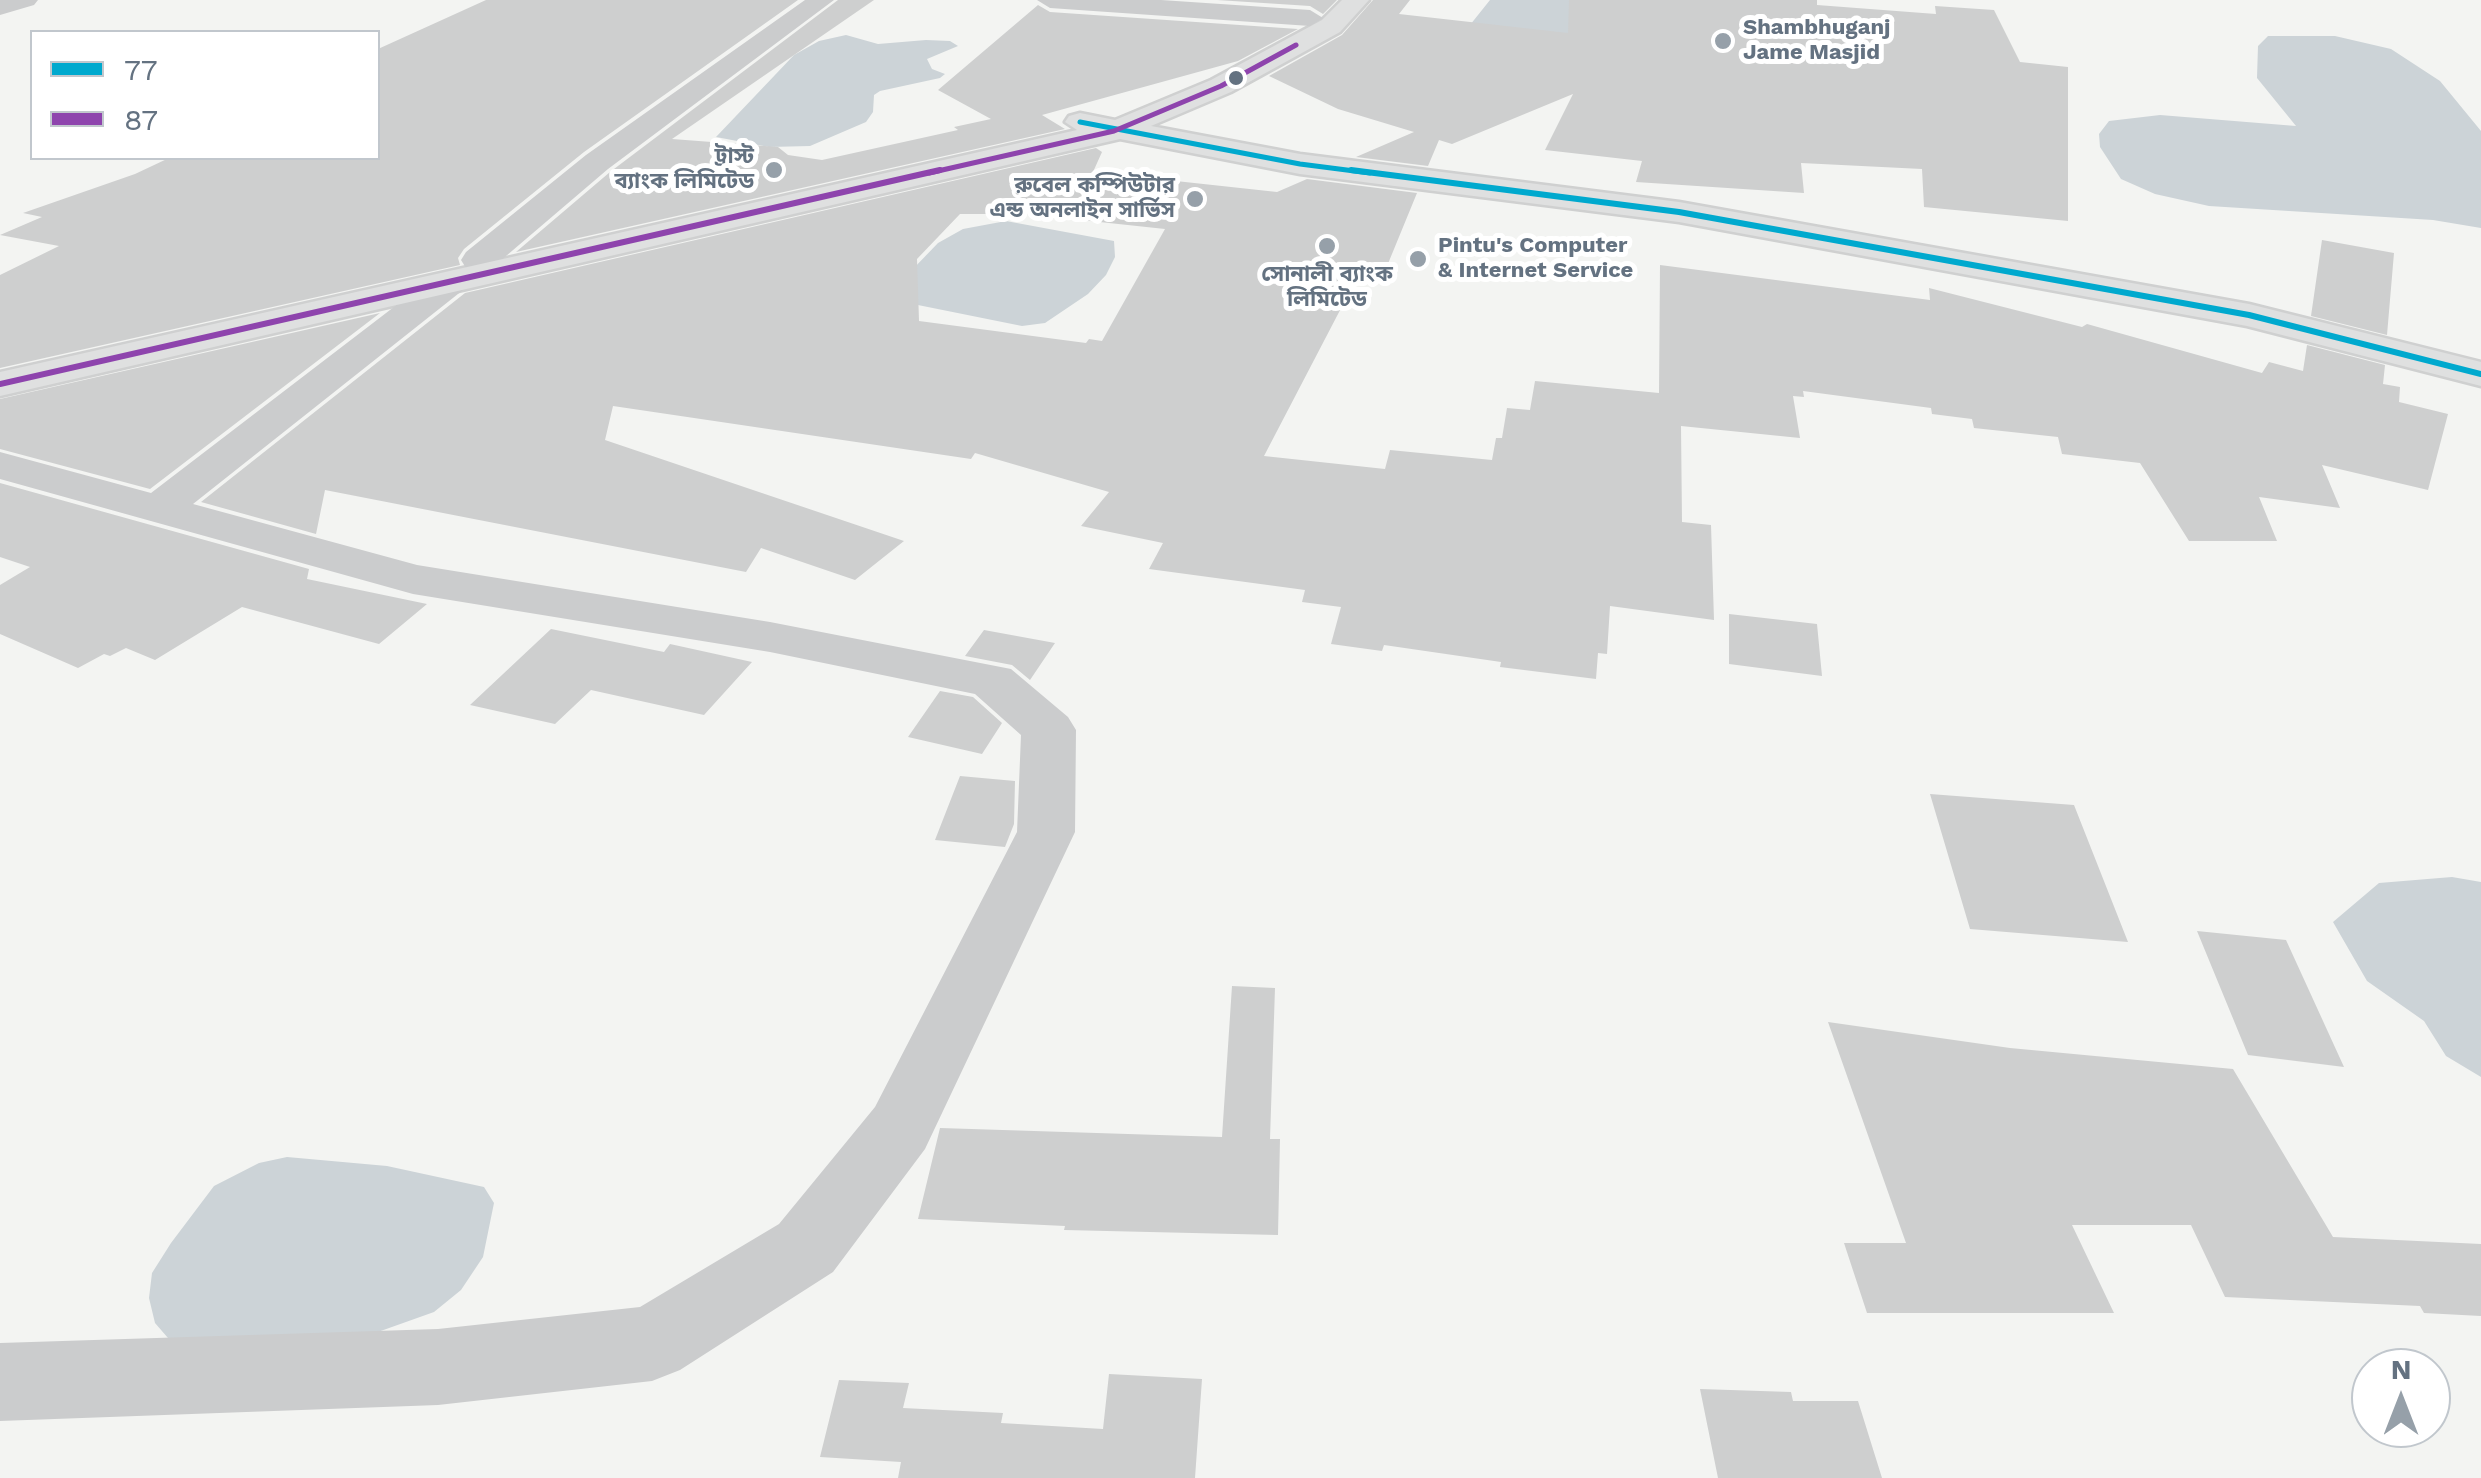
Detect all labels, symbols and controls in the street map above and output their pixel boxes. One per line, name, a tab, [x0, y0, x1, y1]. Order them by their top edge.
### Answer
place label: Shambhuganj Jame Masjid	[1743, 15, 1890, 66]
legend	[30, 30, 380, 160]
marker: Shambhuganj Jame Masjid	[1712, 30, 1734, 52]
text: 77	[124, 52, 158, 87]
unlabelled marker	[1226, 68, 1246, 88]
text: 87	[124, 102, 158, 137]
place label: ট্রাস্ট ব্যাংক লিমিটেড	[615, 144, 754, 195]
marker: ট্রাস্ট ব্যাংক লিমিটেড	[763, 159, 785, 181]
place label: রুবেল কম্পিউটার এন্ড অনলাইন সার্ভিস	[990, 173, 1175, 225]
marker: রুবেল কম্পিউটার এন্ড অনলাইন সার্ভিস	[1184, 188, 1206, 210]
place label: Pintu's Computer & Internet Service	[1438, 233, 1633, 284]
marker: সোনালী ব্যাংক লিমিটেড	[1316, 235, 1338, 257]
marker: Pintu's Computer & Internet Service	[1407, 248, 1429, 270]
place label: সোনালী ব্যাংক লিমিটেড	[1261, 262, 1393, 314]
north arrow	[2351, 1348, 2451, 1448]
text: N	[2391, 1353, 2411, 1386]

